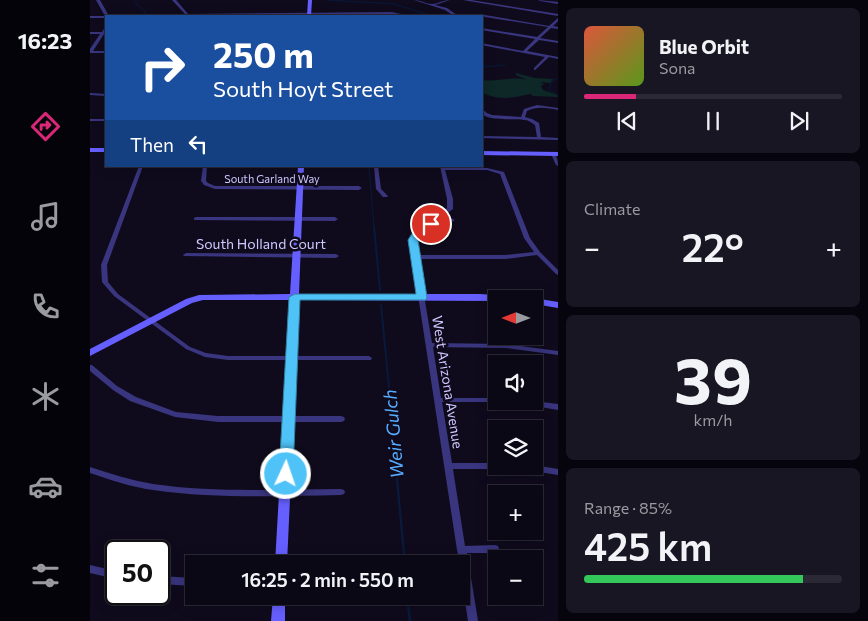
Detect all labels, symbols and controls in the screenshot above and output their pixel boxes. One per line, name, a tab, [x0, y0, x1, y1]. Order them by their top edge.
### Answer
text: 16:23	[18, 27, 72, 54]
text: 250 m	[213, 32, 314, 75]
icon: right	[130, 35, 195, 100]
text: Blue Orbit	[659, 35, 749, 58]
text: Sona	[659, 58, 695, 77]
text: South Hoyt Street	[213, 75, 393, 102]
icon: previous	[613, 107, 641, 135]
icon: pause	[699, 107, 727, 135]
icon: next	[785, 107, 813, 135]
icon: directions	[28, 109, 63, 144]
icon: left	[184, 130, 212, 158]
text: Then	[130, 133, 174, 156]
street label: South Garland Way	[224, 172, 320, 185]
icon: music	[28, 199, 63, 234]
text: Climate	[584, 199, 640, 218]
pin	[410, 203, 452, 245]
icon: arrive	[417, 210, 445, 238]
text: 22°	[682, 223, 744, 270]
text: −	[584, 230, 600, 264]
text: +	[826, 230, 842, 264]
street label: South Holland Court	[196, 235, 326, 252]
icon: phone	[28, 289, 63, 324]
north arrow	[488, 290, 542, 345]
map controls	[488, 290, 543, 605]
street label: West Arizona Avenue	[429, 314, 467, 450]
text: 39	[674, 338, 752, 417]
button: sound	[488, 355, 543, 410]
icon: climate	[28, 379, 63, 414]
water label: Weir Gulch	[378, 389, 408, 479]
text: km/h	[694, 410, 732, 429]
button: layers	[488, 420, 543, 475]
position arrow	[259, 447, 311, 499]
icon: car	[28, 469, 63, 504]
button: +	[488, 485, 543, 540]
text: Range · 85%	[584, 498, 672, 517]
text: 425 km	[584, 522, 712, 569]
speed limit sign: 50	[105, 540, 170, 605]
button: −	[488, 550, 543, 605]
icon: filters	[28, 558, 63, 593]
text: 16:25 · 2 min · 550 m	[241, 568, 414, 591]

